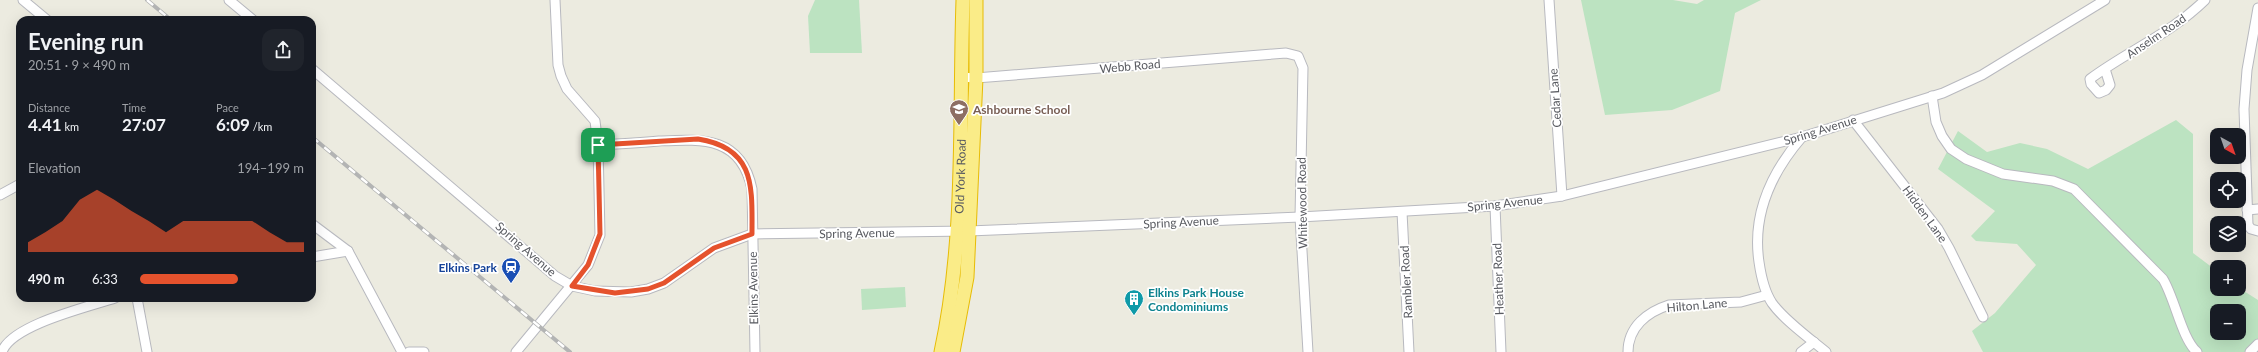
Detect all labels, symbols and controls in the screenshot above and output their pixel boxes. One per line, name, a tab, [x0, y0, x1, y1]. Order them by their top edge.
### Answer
street label: Anselm Road	[2123, 11, 2189, 61]
text: Evening run	[28, 28, 144, 55]
button: share	[262, 29, 304, 71]
street label: Webb Road	[1099, 56, 1161, 76]
text: 20:51 · 9 × 490 m	[28, 57, 130, 73]
street label: Cedar Lane	[1545, 68, 1565, 128]
school or university icon: Ashbourne School	[948, 98, 970, 126]
text: Distance	[28, 101, 70, 114]
text: Time	[122, 101, 146, 114]
text: Pace	[216, 101, 239, 114]
place label: Ashbourne School	[972, 102, 1070, 117]
street label: Spring Avenue	[1782, 112, 1858, 148]
text: 4.41	[28, 114, 62, 135]
text: 27:07	[122, 114, 166, 135]
text: 6:09	[216, 114, 250, 135]
text: km	[62, 120, 79, 133]
text: /km	[250, 120, 272, 133]
pin	[581, 128, 615, 162]
north arrow	[2210, 128, 2246, 164]
map controls	[2210, 128, 2246, 340]
icon: arrive	[587, 134, 609, 156]
street label: Old York Road	[951, 139, 968, 214]
street label: Whitewood Road	[1294, 157, 1310, 249]
text: Elevation	[28, 160, 81, 176]
text: 194–199 m	[237, 160, 304, 176]
button: locate	[2210, 172, 2246, 208]
street label: Hidden Lane	[1899, 183, 1951, 245]
street label: Spring Avenue	[1467, 192, 1543, 214]
street label: Spring Avenue	[1143, 213, 1219, 231]
button: layers	[2210, 216, 2246, 252]
street label: Spring Avenue	[493, 219, 559, 279]
street label: Spring Avenue	[819, 225, 895, 241]
street label: Heather Road	[1489, 243, 1507, 315]
street label: Rambler Road	[1397, 245, 1415, 319]
street label: Elkins Avenue	[745, 251, 761, 325]
station icon: Elkins Park	[500, 256, 522, 284]
place label: Elkins Park	[438, 260, 498, 275]
button: +	[2210, 260, 2246, 296]
text: 490 m	[28, 271, 65, 287]
text: 6:33	[92, 271, 118, 287]
place label: Elkins Park House Condominiums	[1148, 285, 1244, 314]
building icon: Elkins Park House Condominiums	[1123, 288, 1145, 316]
street label: Hilton Lane	[1666, 295, 1728, 315]
button: −	[2210, 304, 2246, 340]

